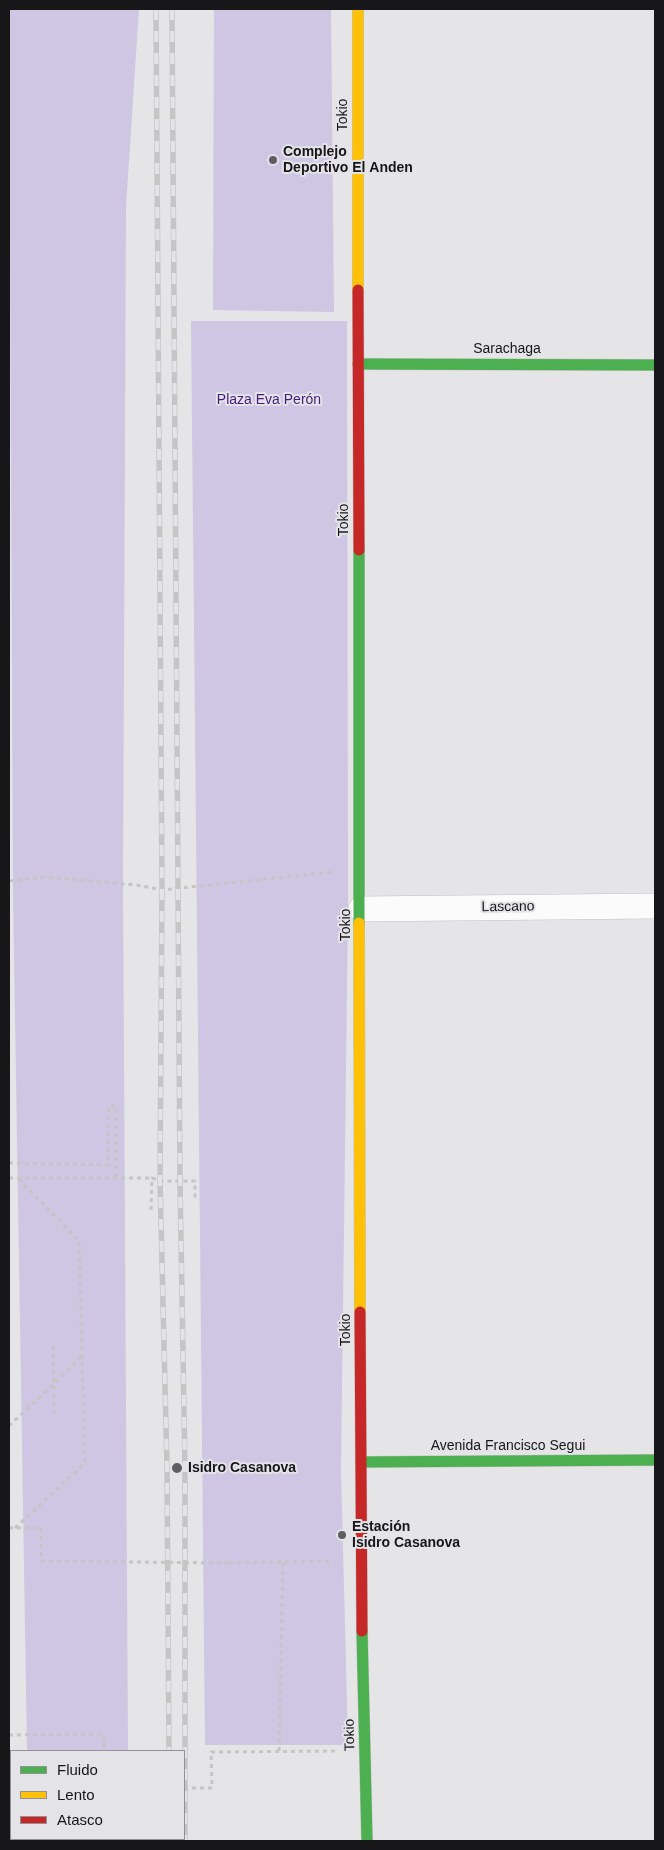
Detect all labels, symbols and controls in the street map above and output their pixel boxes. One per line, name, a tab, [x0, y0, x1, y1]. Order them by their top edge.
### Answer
street label: Tokio	[335, 99, 351, 131]
place label: Complejo Deportivo El Anden	[283, 144, 413, 176]
marker: Complejo Deportivo El Anden	[267, 154, 279, 166]
street label: Sarachaga	[473, 341, 541, 357]
park label: Plaza Eva Perón	[217, 392, 321, 408]
street label: Tokio	[336, 504, 352, 536]
street label: Lascano	[481, 898, 535, 916]
street label: Tokio	[338, 909, 354, 941]
street label: Tokio	[338, 1314, 354, 1346]
street label: Avenida Francisco Segui	[431, 1438, 585, 1454]
place label: Isidro Casanova	[188, 1460, 296, 1476]
marker: Isidro Casanova	[170, 1461, 184, 1475]
place label: Estación Isidro Casanova	[352, 1519, 460, 1551]
marker: Estación Isidro Casanova	[336, 1529, 348, 1541]
street label: Tokio	[341, 1719, 359, 1751]
legend	[10, 1750, 185, 1840]
text: Fluido	[57, 1761, 98, 1778]
text: Lento	[57, 1786, 95, 1803]
text: Atasco	[57, 1811, 103, 1828]

